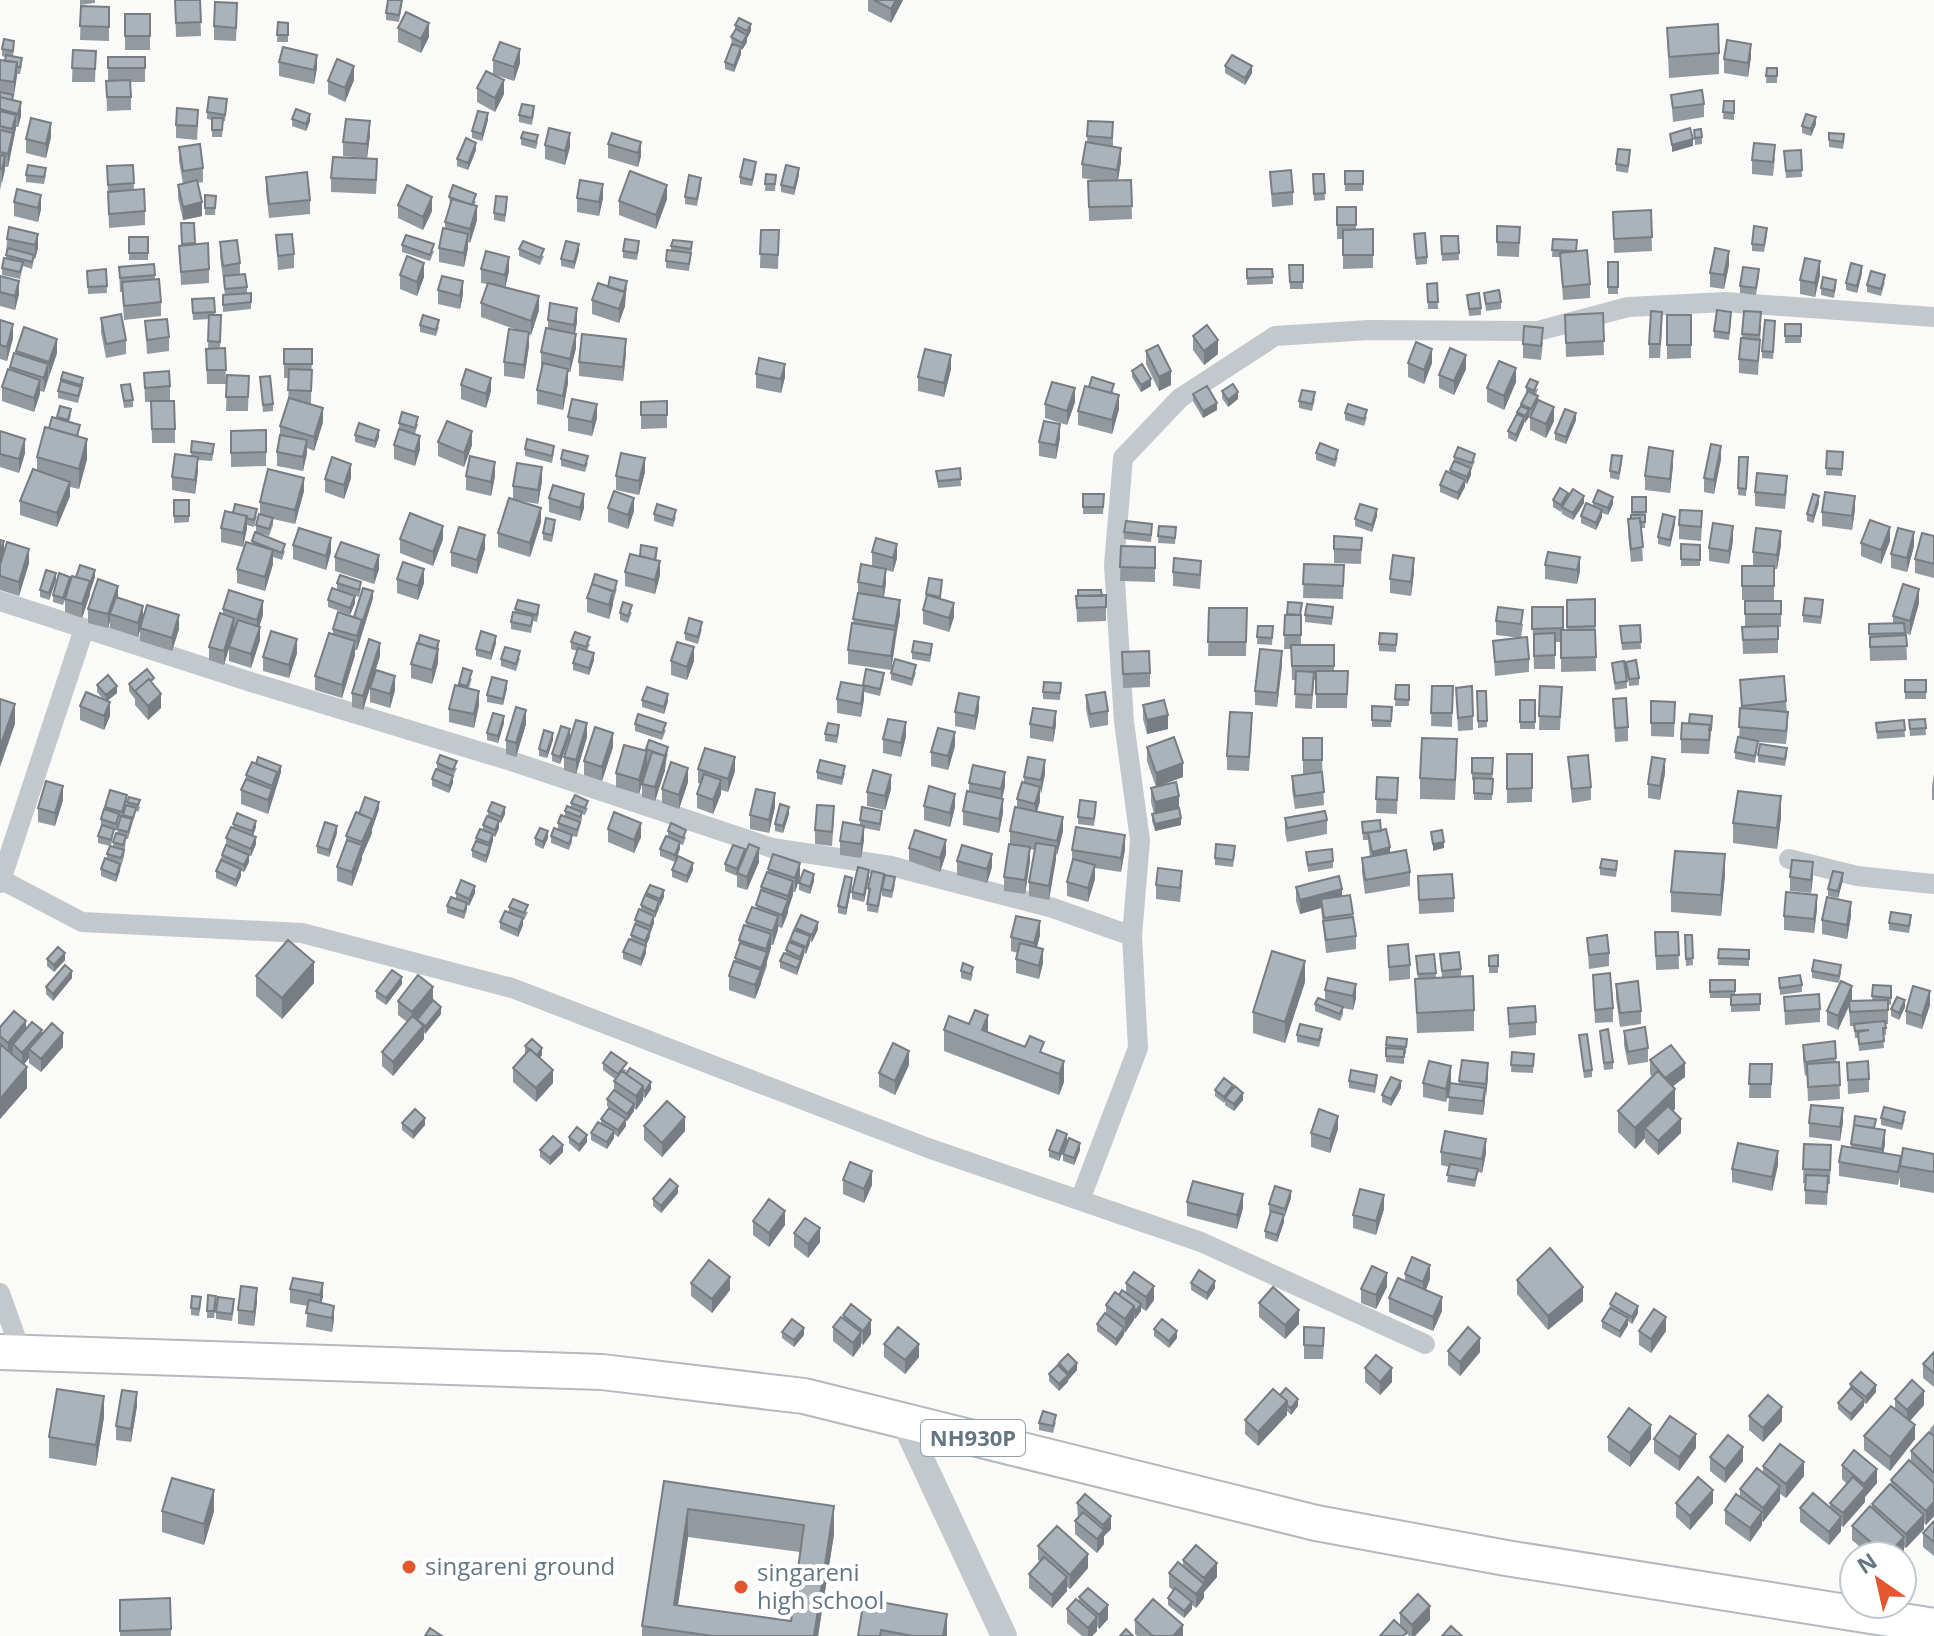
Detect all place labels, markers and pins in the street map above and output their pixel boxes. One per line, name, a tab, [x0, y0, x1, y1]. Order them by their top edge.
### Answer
place label: singareni ground	[425, 1549, 615, 1582]
place label: singareni high school	[757, 1555, 884, 1616]
marker: singareni ground	[400, 1558, 418, 1576]
marker: singareni high school	[732, 1578, 750, 1596]

